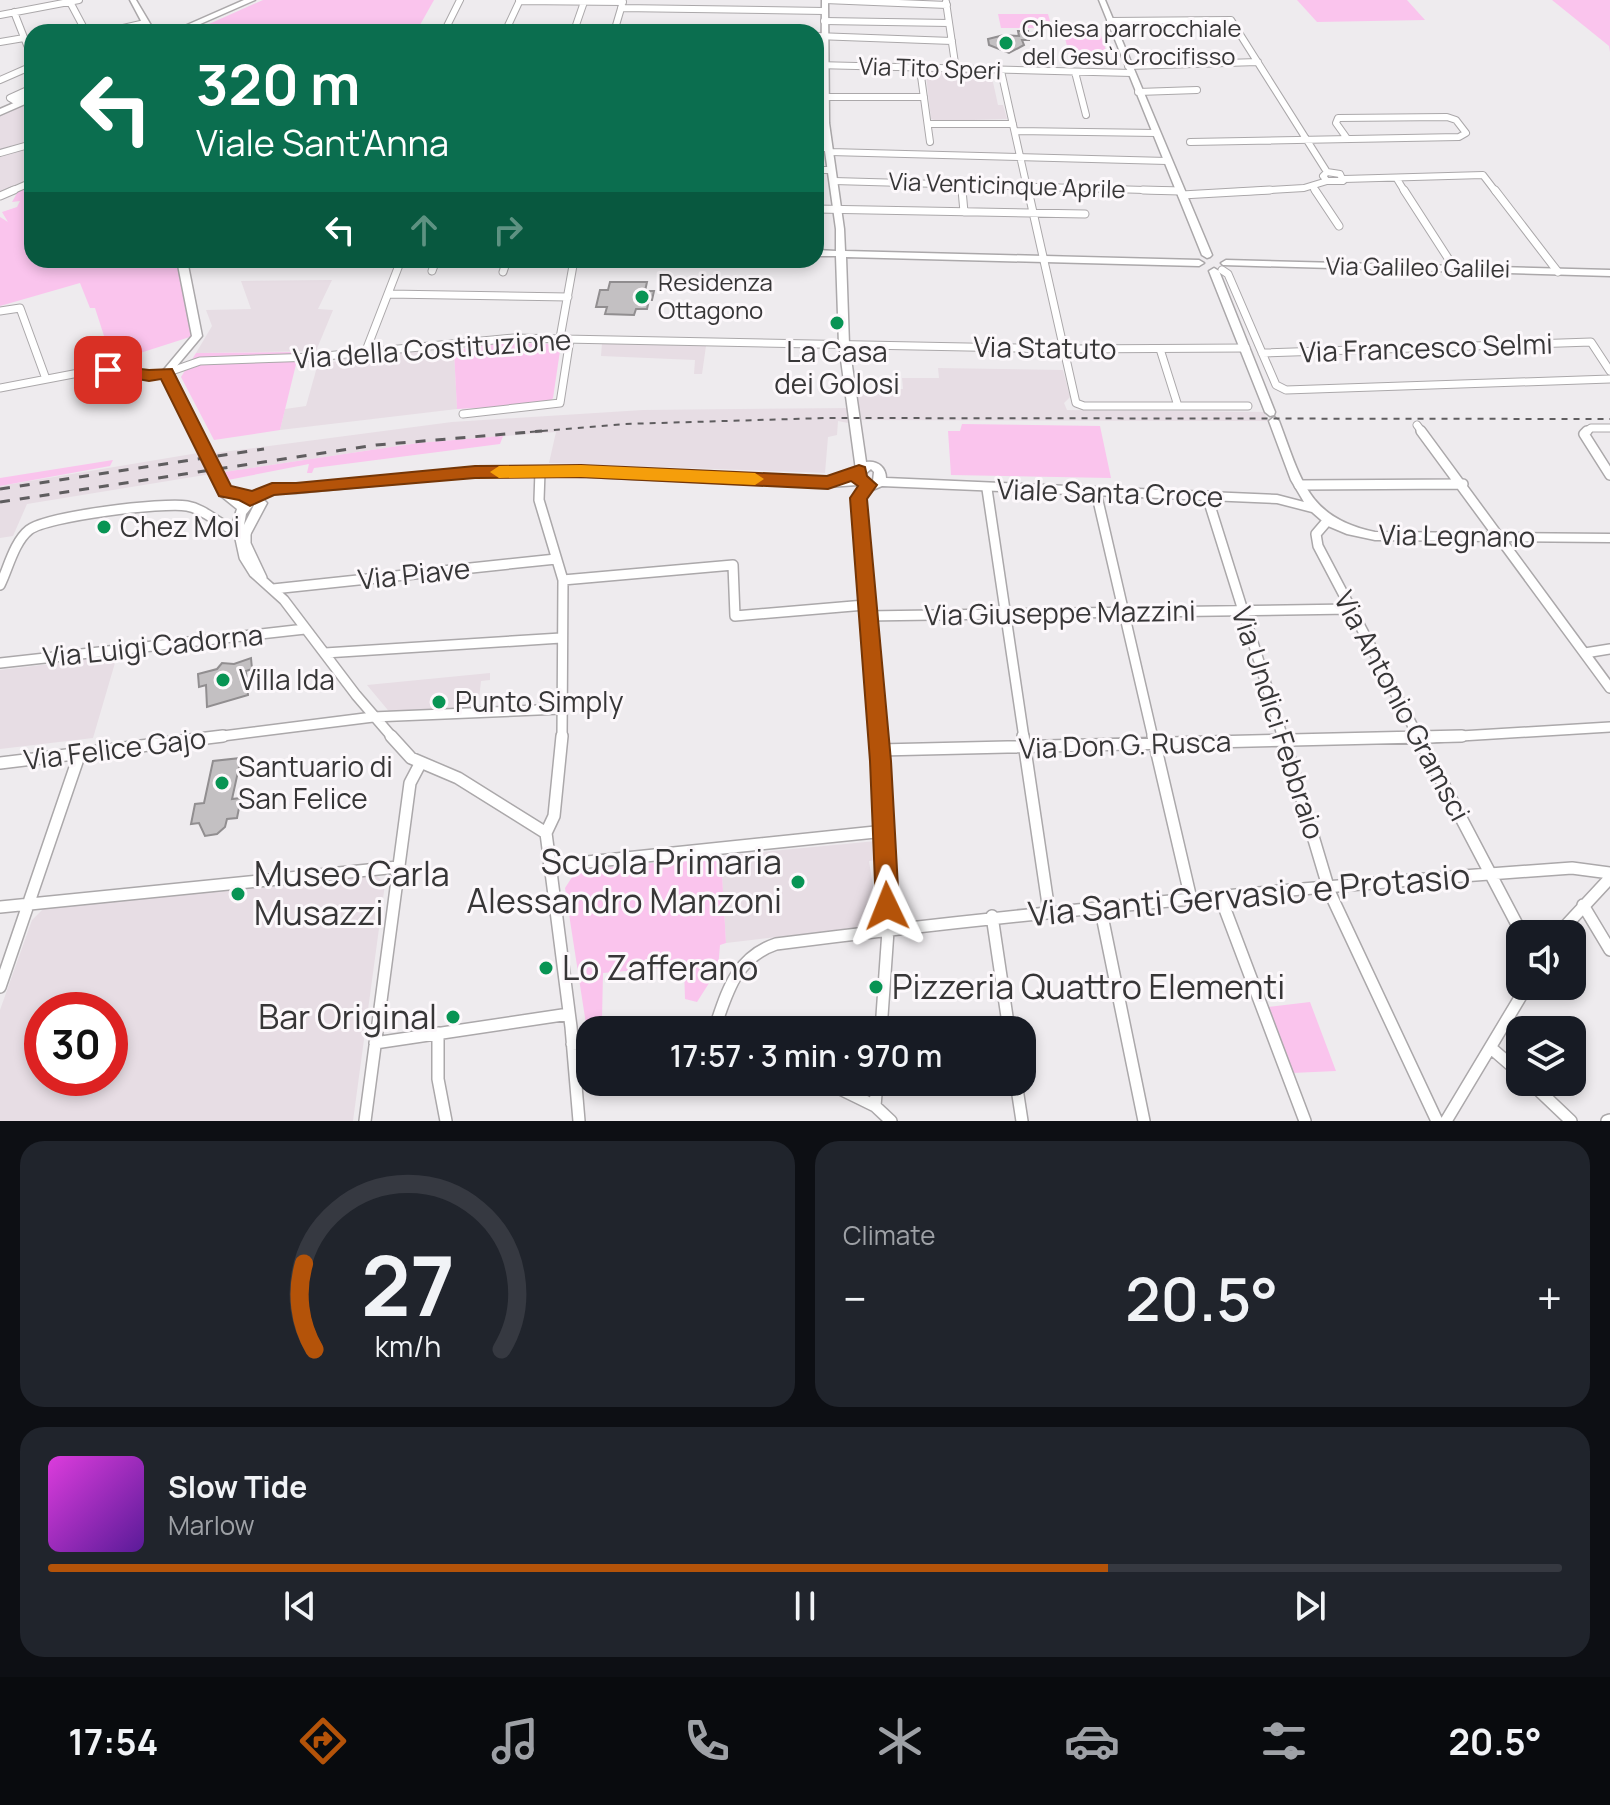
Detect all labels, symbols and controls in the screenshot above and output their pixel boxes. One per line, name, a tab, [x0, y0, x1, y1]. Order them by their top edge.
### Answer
place label: Chiesa parrocchiale del Gesù Crocifisso	[1022, 11, 1242, 72]
marker: Chiesa parrocchiale del Gesù Crocifisso	[997, 34, 1015, 52]
text: 320 m	[196, 45, 360, 122]
street label: Via Tito Speri	[858, 49, 1002, 86]
icon: left	[64, 56, 168, 160]
text: Viale Sant'Anna	[196, 118, 449, 167]
street label: Via Venticinque Aprile	[888, 164, 1126, 205]
icon: left	[318, 208, 362, 252]
icon: ahead	[402, 208, 446, 252]
icon: right	[486, 208, 530, 252]
street label: Via Galileo Galilei	[1325, 248, 1511, 285]
place label: Residenza Ottagono	[658, 265, 773, 326]
marker: Residenza Ottagono	[633, 288, 651, 306]
marker: La Casa dei Golosi	[828, 314, 846, 332]
street label: Via della Costituzione	[292, 319, 572, 377]
street label: Via Francesco Selmi	[1299, 324, 1553, 370]
street label: Via Statuto	[973, 327, 1117, 367]
place label: La Casa dei Golosi	[774, 332, 900, 402]
pin	[74, 336, 142, 404]
icon: arrive	[86, 348, 130, 392]
street label: Viale Santa Croce	[996, 469, 1224, 515]
place label: Chez Moi	[120, 507, 240, 545]
street label: Via Legnano	[1378, 515, 1536, 555]
marker: Chez Moi	[95, 518, 113, 536]
street label: Via Piave	[356, 548, 472, 598]
street label: Via Antonio Gramsci	[1326, 584, 1480, 827]
street label: Via Giuseppe Mazzini	[924, 591, 1196, 633]
street label: Via Undici Febbraio	[1223, 602, 1334, 844]
street label: Via Luigi Cadorna	[41, 615, 265, 675]
place label: Villa Ida	[239, 660, 335, 698]
marker: Villa Ida	[214, 671, 232, 689]
place label: Punto Simply	[455, 682, 624, 720]
marker: Punto Simply	[430, 693, 448, 711]
street label: Via Felice Gajo	[22, 718, 208, 778]
street label: Via Don G. Rusca	[1018, 721, 1232, 767]
place label: Santuario di San Felice	[238, 747, 393, 817]
marker: Santuario di San Felice	[213, 774, 231, 792]
place label: Scuola Primaria Alessandro Manzoni	[466, 838, 782, 923]
place label: Museo Carla Musazzi	[254, 850, 450, 935]
street label: Via Santi Gervasio e Protasio	[1026, 852, 1472, 936]
position arrow	[845, 864, 929, 948]
marker: Scuola Primaria Alessandro Manzoni	[789, 873, 807, 891]
marker: Museo Carla Musazzi	[229, 885, 247, 903]
map controls	[1506, 920, 1586, 1096]
button: sound	[1506, 920, 1586, 1000]
place label: Lo Zafferano	[562, 944, 758, 990]
marker: Lo Zafferano	[537, 959, 555, 977]
place label: Pizzeria Quattro Elementi	[892, 963, 1285, 1009]
marker: Pizzeria Quattro Elementi	[867, 978, 885, 996]
speed limit sign: 30	[24, 992, 128, 1096]
place label: Bar Original	[258, 993, 437, 1039]
marker: Bar Original	[444, 1008, 462, 1026]
button: layers	[1506, 1016, 1586, 1096]
text: 17:57 · 3 min · 970 m	[670, 1035, 942, 1076]
text: Climate	[843, 1217, 935, 1253]
text: 27	[361, 1227, 454, 1341]
text: 20.5°	[1125, 1257, 1278, 1339]
text: −	[843, 1268, 867, 1328]
text: +	[1537, 1268, 1562, 1328]
text: km/h	[374, 1327, 441, 1366]
text: Slow Tide	[168, 1466, 307, 1507]
text: Marlow	[168, 1507, 255, 1543]
icon: previous	[278, 1584, 322, 1628]
icon: pause	[783, 1584, 827, 1628]
icon: next	[1288, 1584, 1332, 1628]
icon: directions	[295, 1713, 351, 1769]
icon: music	[487, 1713, 543, 1769]
icon: phone	[679, 1713, 735, 1769]
icon: climate	[872, 1713, 928, 1769]
icon: car	[1064, 1713, 1120, 1769]
icon: filters	[1256, 1713, 1312, 1769]
text: 17:54	[68, 1717, 158, 1766]
text: 20.5°	[1448, 1717, 1542, 1766]

